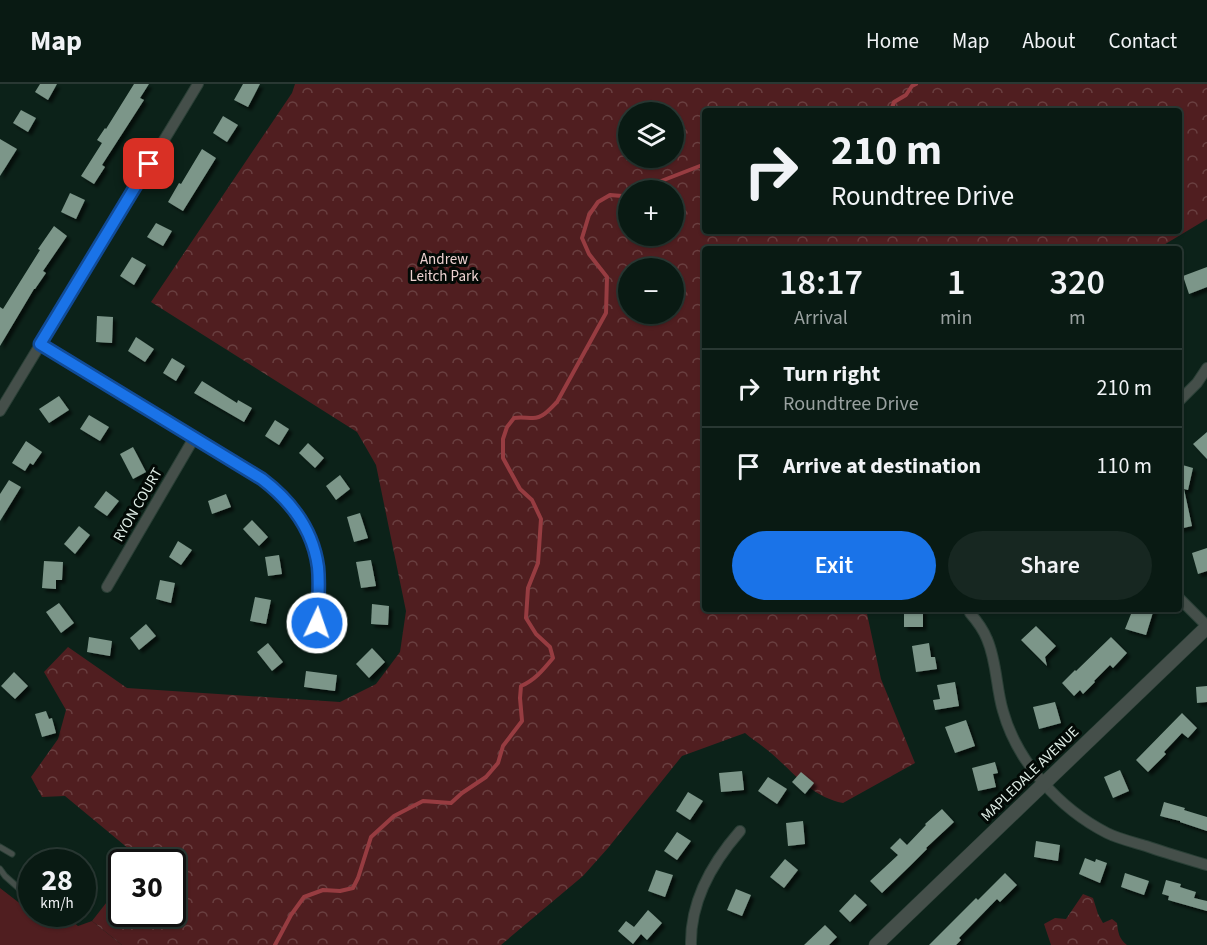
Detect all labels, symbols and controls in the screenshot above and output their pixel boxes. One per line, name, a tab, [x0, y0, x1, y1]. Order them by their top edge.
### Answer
text: Map	[30, 21, 82, 61]
text: Home	[866, 26, 919, 56]
text: Map	[952, 26, 990, 56]
text: About	[1023, 26, 1075, 56]
text: Contact	[1108, 26, 1177, 56]
map controls	[618, 102, 684, 324]
button: layers	[618, 102, 684, 168]
text: 210 m	[831, 121, 942, 181]
icon: right	[732, 132, 810, 210]
pin	[123, 138, 174, 189]
icon: arrive	[132, 147, 165, 180]
text: Roundtree Drive	[831, 177, 1014, 216]
button: +	[618, 180, 684, 246]
park label: Andrew Leitch Park	[409, 249, 479, 287]
text: 18:17	[779, 257, 863, 308]
text: 1	[947, 257, 965, 308]
text: 320	[1049, 257, 1105, 308]
button: −	[618, 258, 684, 324]
text: Arrival	[794, 304, 848, 332]
text: min	[940, 304, 972, 332]
text: m	[1069, 304, 1085, 332]
text: Turn right	[783, 358, 880, 390]
icon: right	[732, 372, 765, 405]
text: 210 m	[1097, 372, 1152, 404]
text: Roundtree Drive	[783, 390, 919, 418]
icon: arrive	[732, 450, 765, 483]
text: Arrive at destination	[783, 450, 981, 482]
text: 110 m	[1097, 450, 1152, 482]
street label: RYON COURT	[108, 464, 168, 546]
button: Exit	[732, 531, 936, 600]
button: Share	[948, 531, 1152, 600]
position arrow	[285, 591, 349, 655]
street label: MAPLEDALE AVENUE	[976, 722, 1084, 826]
speed limit sign: 30	[108, 849, 186, 927]
text: 28	[41, 859, 73, 902]
text: km/h	[40, 893, 74, 914]

